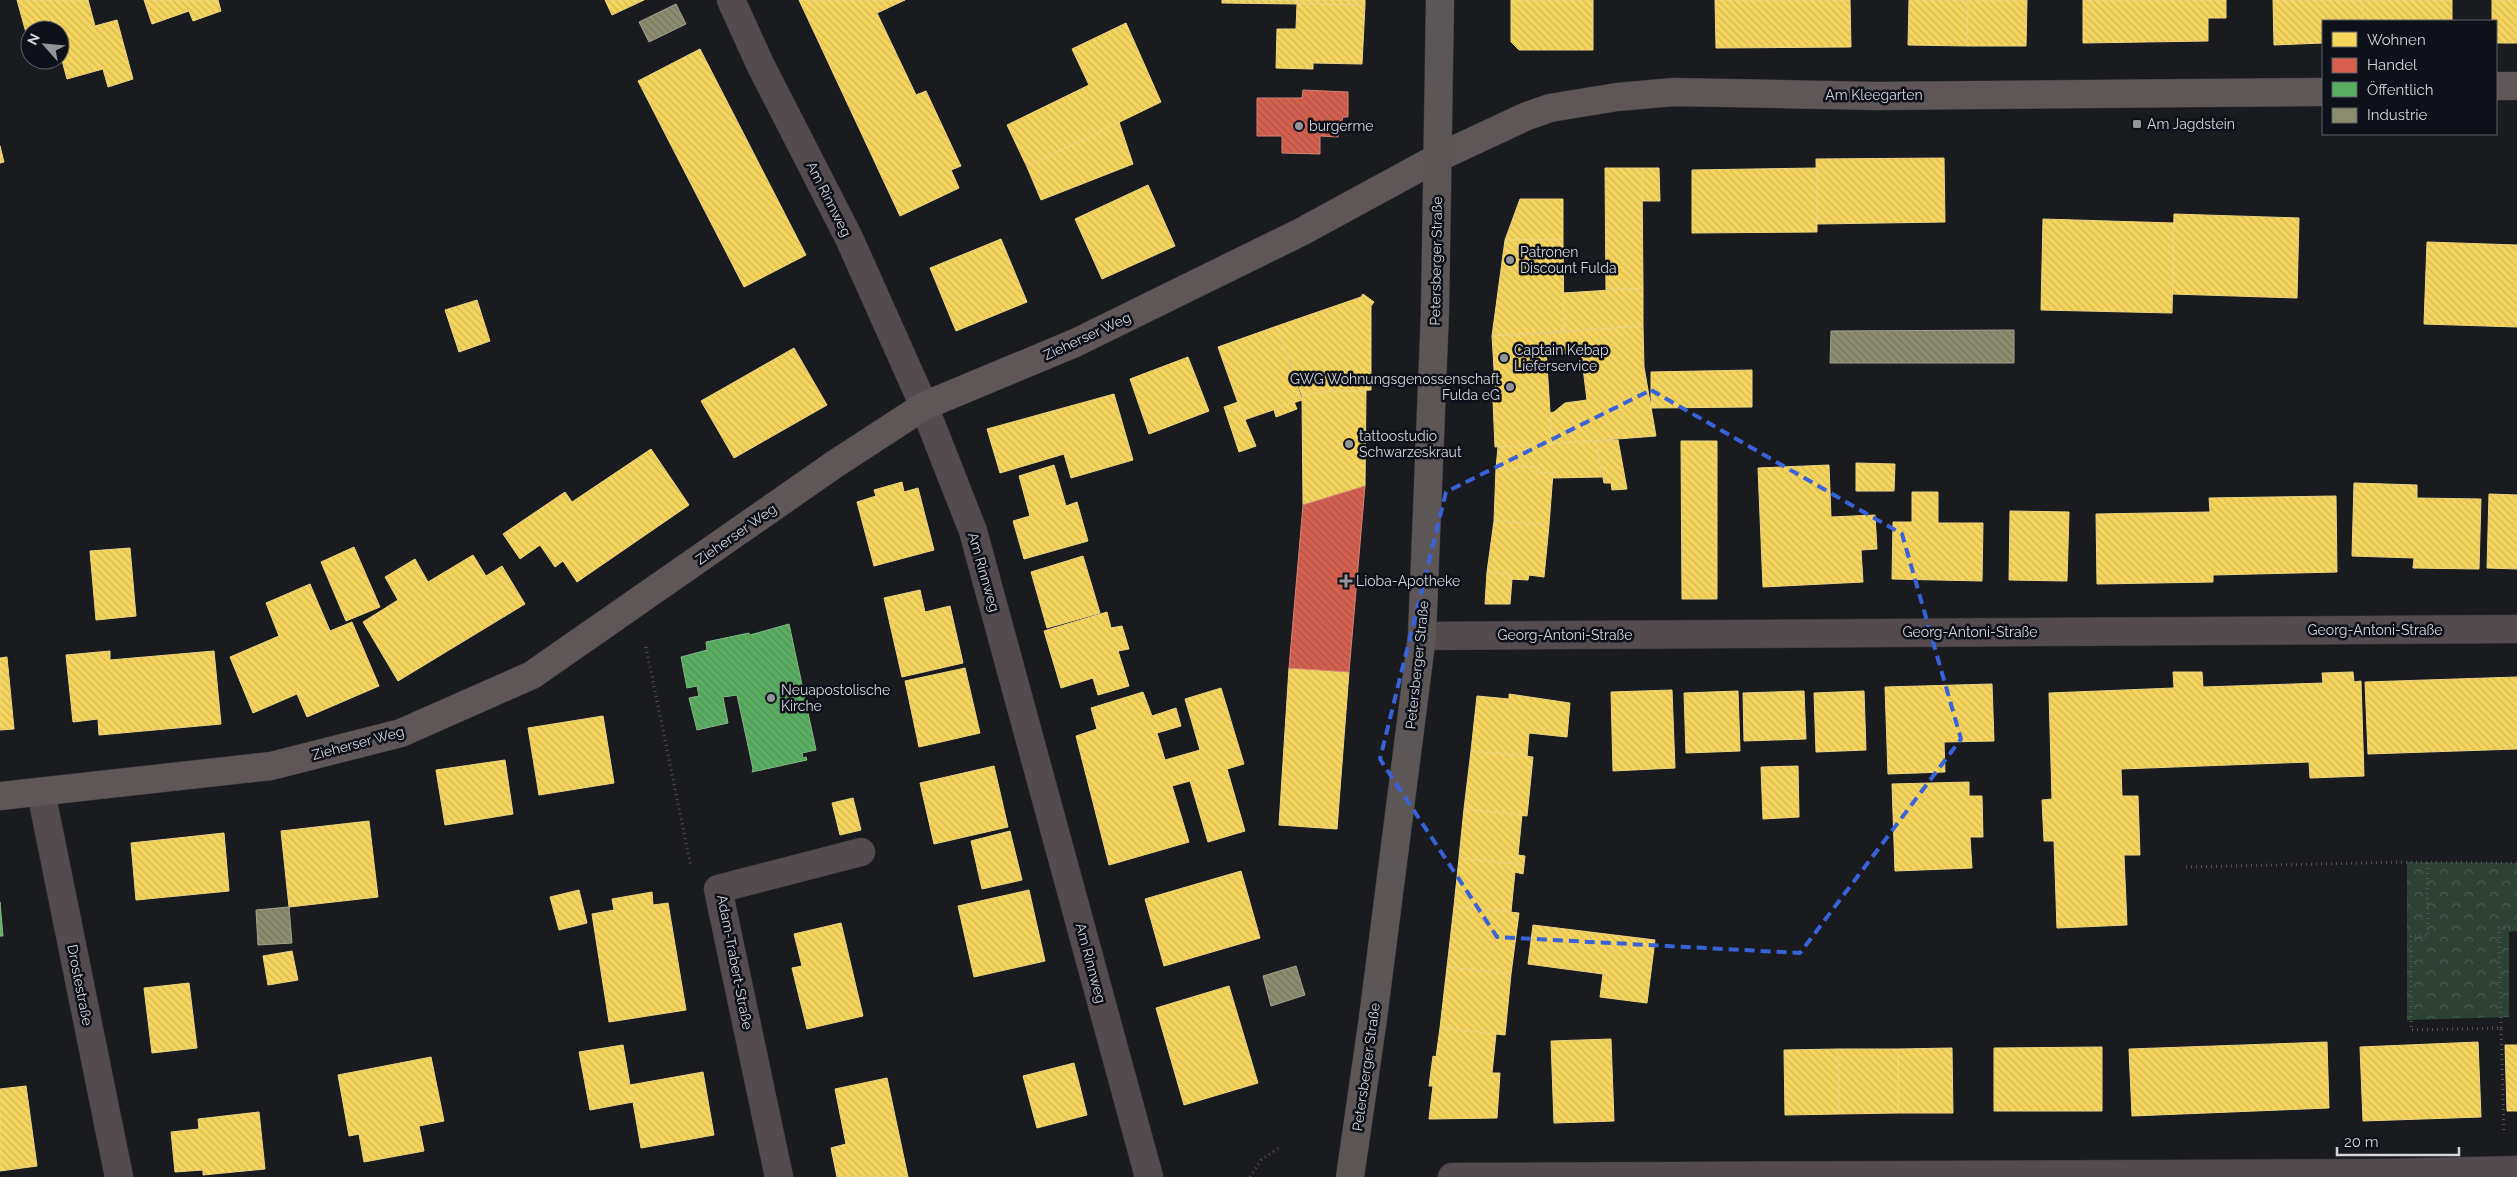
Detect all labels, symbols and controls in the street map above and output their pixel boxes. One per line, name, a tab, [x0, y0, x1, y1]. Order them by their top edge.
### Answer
north arrow	[20, 20, 70, 70]
legend	[2322, 20, 2497, 135]
text: N	[24, 31, 43, 47]
text: Wohnen	[2367, 31, 2426, 49]
text: Handel	[2367, 56, 2418, 74]
text: Öffentlich	[2367, 80, 2434, 99]
street label: Am Kleegarten	[1825, 87, 1923, 103]
text: Industrie	[2367, 106, 2428, 124]
place label: Am Jagdstein	[2147, 116, 2235, 132]
place label: burgerme	[1309, 118, 1374, 134]
marker: Am Jagdstein	[2131, 118, 2143, 130]
marker: burgerme	[1293, 120, 1305, 132]
street label: Am Rinnweg	[803, 159, 855, 239]
street label: Petersberger Straße	[1427, 196, 1445, 326]
place label: Patronen Discount Fulda	[1520, 244, 1617, 276]
marker: Patronen Discount Fulda	[1504, 254, 1516, 266]
street label: Zieherser Weg	[1041, 309, 1133, 363]
place label: Captain Kebap Lieferservice	[1514, 342, 1609, 374]
marker: Captain Kebap Lieferservice	[1498, 352, 1510, 364]
place label: GWG Wohnungsgenossenschaft Fulda eG	[1290, 371, 1500, 403]
marker: GWG Wohnungsgenossenschaft Fulda eG	[1504, 381, 1516, 393]
place label: tattoostudio Schwarzeskraut	[1359, 428, 1462, 460]
marker: tattoostudio Schwarzeskraut	[1343, 438, 1355, 450]
street label: Zieherser Weg	[693, 500, 779, 568]
street label: Am Rinnweg	[965, 530, 1003, 614]
place label: Lioba-Apotheke	[1356, 573, 1460, 589]
marker: Lioba-Apotheke	[1340, 575, 1352, 587]
street label: Petersberger Straße	[1402, 600, 1432, 730]
street label: Georg-Antoni-Straße	[2308, 622, 2442, 638]
street label: Georg-Antoni-Straße	[1903, 624, 2037, 640]
street label: Georg-Antoni-Straße	[1498, 627, 1632, 643]
place label: Neuapostolische Kirche	[781, 682, 890, 714]
marker: Neuapostolische Kirche	[765, 692, 777, 704]
street label: Zieherser Weg	[310, 723, 406, 763]
street label: Adam-Trabert-Straße	[714, 893, 756, 1031]
street label: Am Rinnweg	[1073, 921, 1109, 1005]
street label: Drostestraße	[64, 943, 96, 1027]
street label: Petersberger Straße	[1349, 1002, 1383, 1132]
scale bar	[2337, 1124, 2460, 1156]
text: 20 m	[2344, 1133, 2379, 1151]

